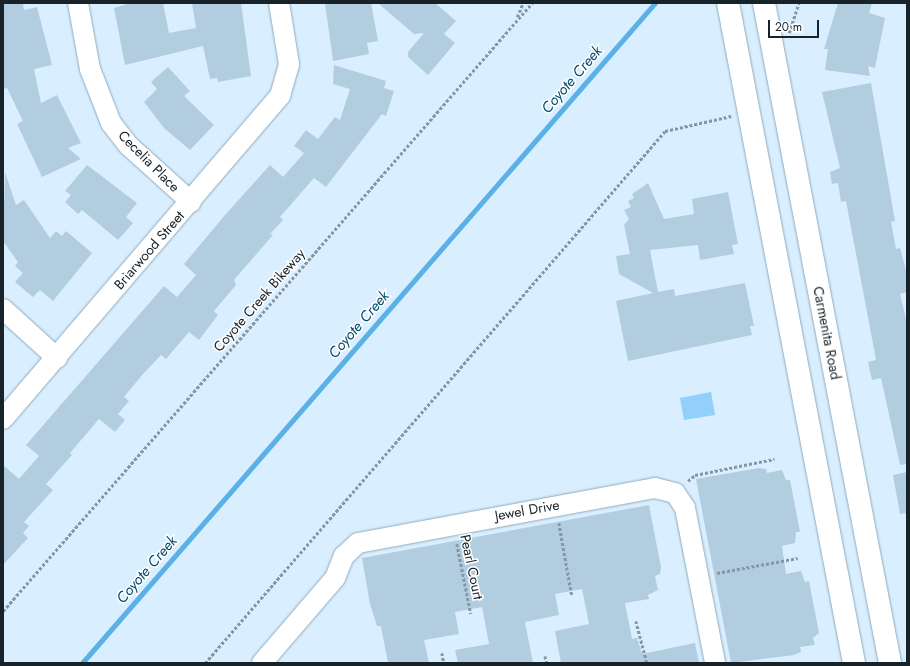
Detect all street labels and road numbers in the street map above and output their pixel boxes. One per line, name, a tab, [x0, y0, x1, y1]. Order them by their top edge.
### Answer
street label: Cecelia Place	[115, 127, 183, 195]
street label: Briarwood Street	[110, 207, 188, 293]
street label: Coyote Creek Bikeway	[210, 245, 308, 355]
street label: Carmenita Road	[810, 285, 844, 381]
street label: Jewel Drive	[493, 496, 561, 524]
street label: Pearl Court	[457, 533, 487, 601]

